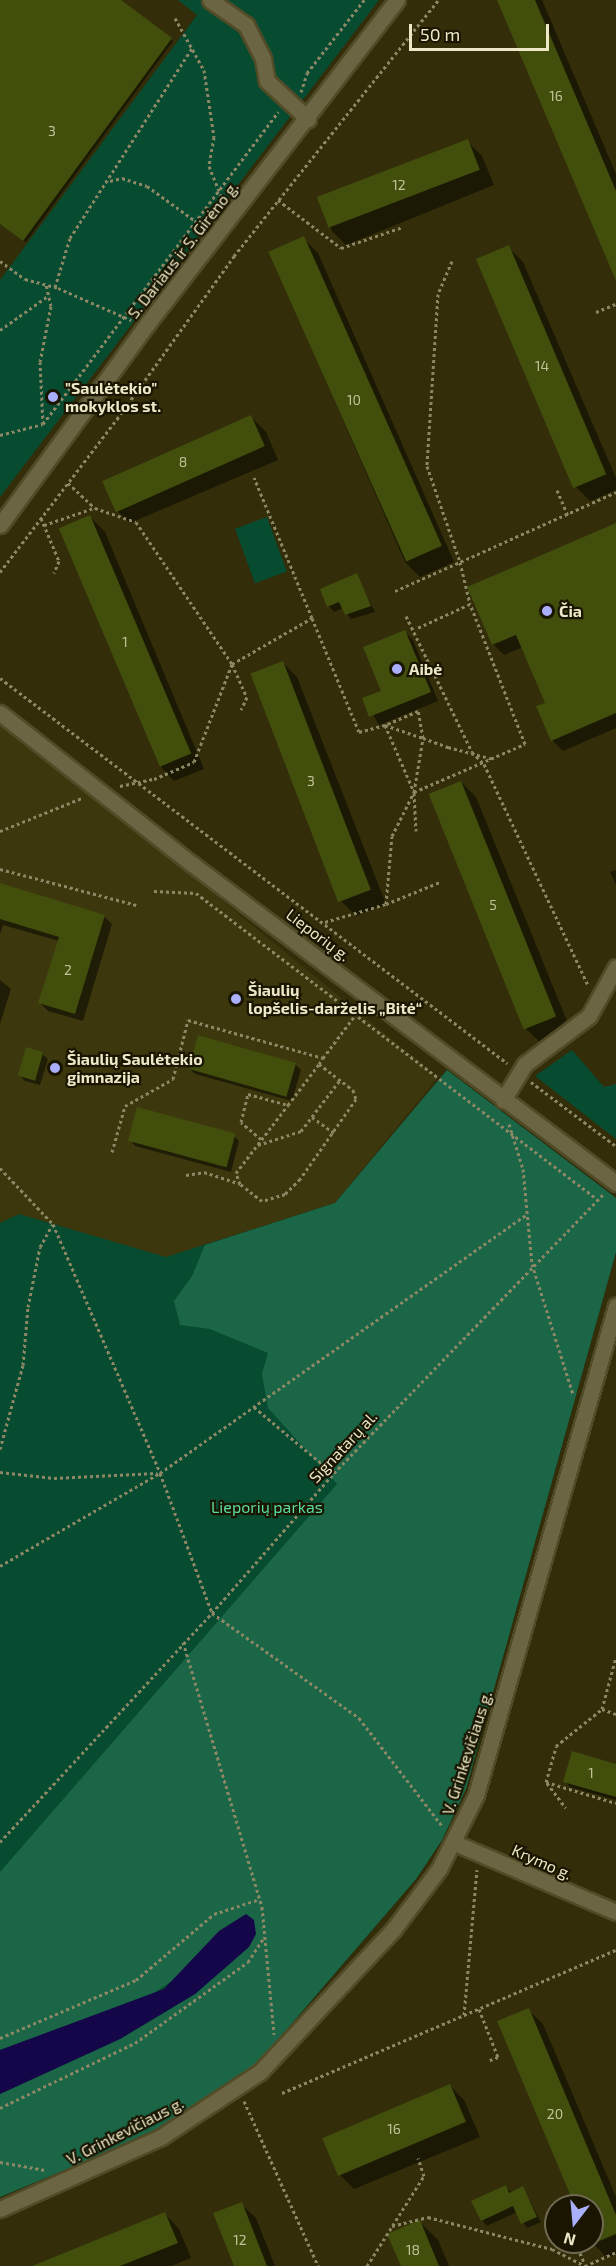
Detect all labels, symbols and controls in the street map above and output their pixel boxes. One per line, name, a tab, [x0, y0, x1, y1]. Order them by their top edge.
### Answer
scale bar	[412, 12, 552, 50]
text: 50 m	[420, 23, 460, 45]
house number: 16	[549, 88, 563, 104]
house number: 3	[48, 123, 56, 139]
street label: S. Dariaus ir S. Girėno g.	[123, 177, 243, 323]
house number: 12	[392, 177, 406, 193]
house number: 14	[535, 358, 549, 374]
place label: "Saulėtekio" mokyklos st.	[65, 378, 161, 416]
marker: "Saulėtekio" mokyklos st.	[46, 390, 60, 404]
house number: 10	[347, 392, 361, 408]
house number: 8	[179, 454, 187, 470]
place label: Čia	[559, 601, 582, 621]
marker: Čia	[540, 604, 554, 618]
house number: 1	[122, 634, 128, 650]
place label: Aibė	[409, 659, 442, 679]
marker: Aibė	[390, 662, 404, 676]
house number: 3	[307, 773, 315, 789]
house number: 5	[489, 897, 497, 913]
street label: Lieporių g.	[282, 905, 354, 965]
house number: 2	[64, 962, 72, 978]
place label: Šiaulių lopšelis-darželis „Bitė“	[248, 980, 422, 1018]
marker: Šiaulių lopšelis-darželis „Bitė“	[229, 992, 243, 1006]
place label: Šiaulių Saulėtekio gimnazija	[67, 1049, 203, 1087]
marker: Šiaulių Saulėtekio gimnazija	[48, 1061, 62, 1075]
street label: Signatarų al.	[305, 1407, 381, 1487]
park label: Lieporių parkas	[211, 1497, 323, 1517]
street label: V. Grinkevičiaus g.	[438, 1689, 496, 1817]
house number: 1	[588, 1765, 594, 1781]
street label: Krymo g.	[509, 1840, 575, 1884]
street label: V. Grinkevičiaus g.	[63, 2093, 187, 2169]
house number: 20	[547, 2106, 563, 2122]
house number: 16	[387, 2121, 401, 2137]
north arrow	[544, 2194, 604, 2254]
text: N	[561, 2229, 578, 2251]
house number: 12	[233, 2232, 247, 2248]
house number: 18	[406, 2242, 420, 2258]

